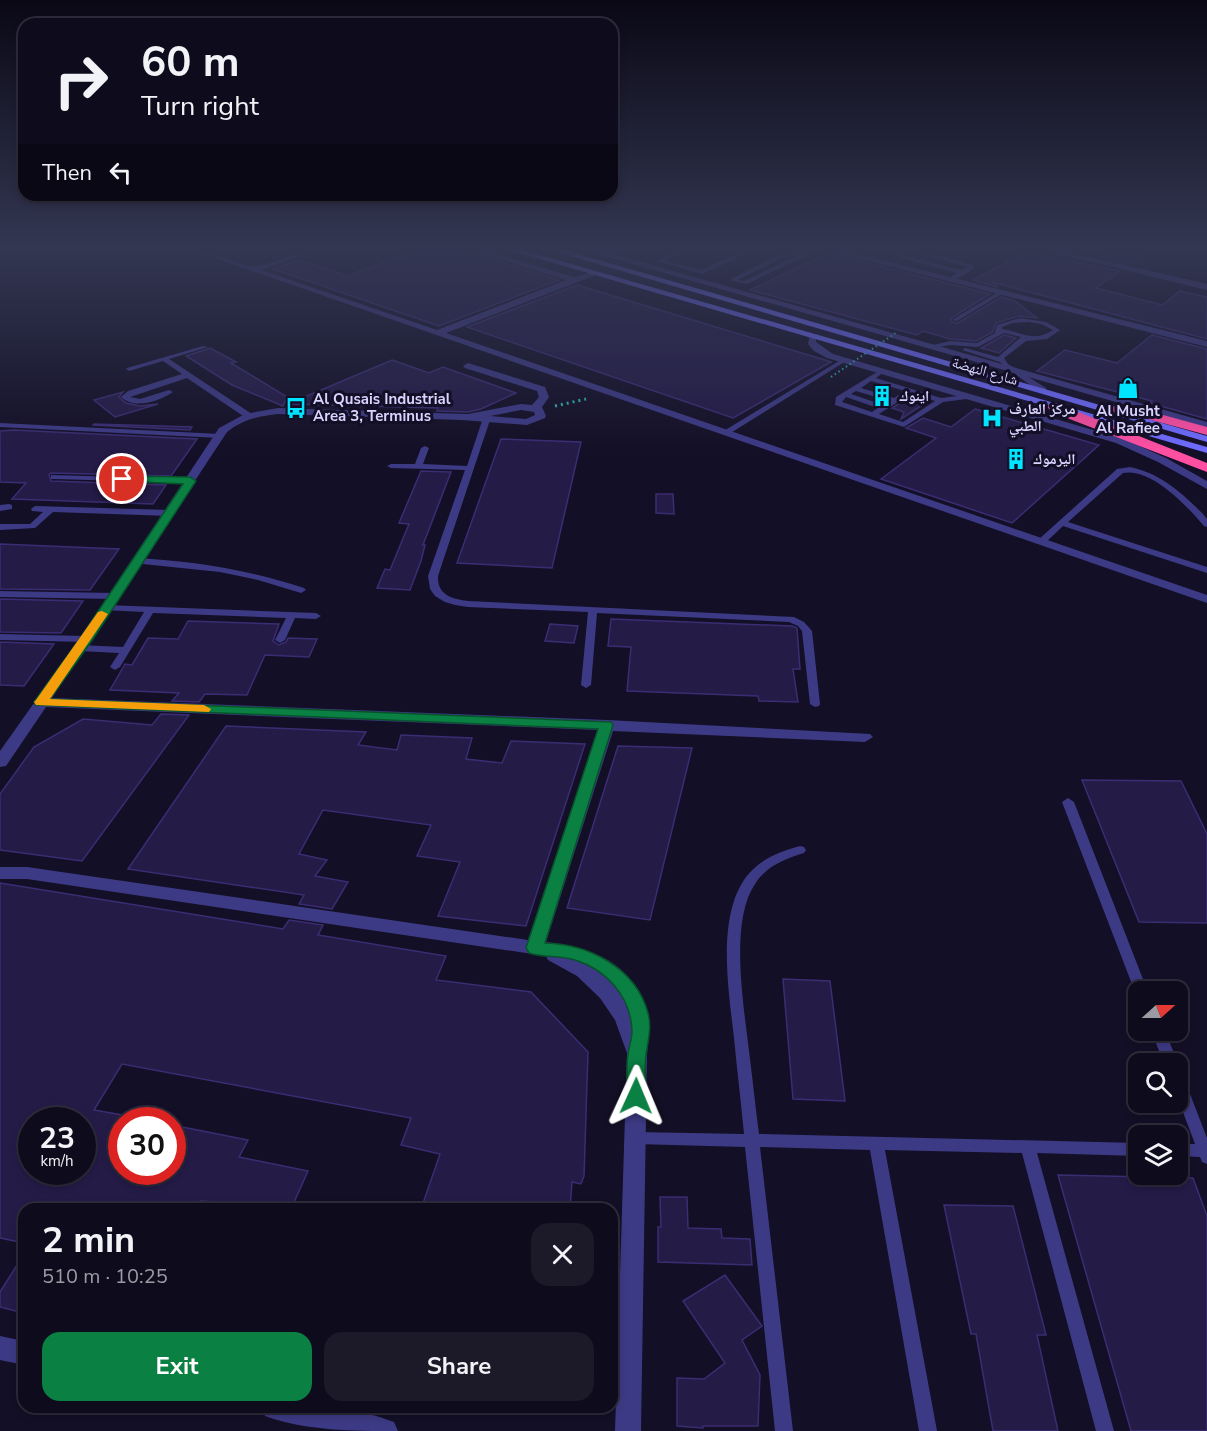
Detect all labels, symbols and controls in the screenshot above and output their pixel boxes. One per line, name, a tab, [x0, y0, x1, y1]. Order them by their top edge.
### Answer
text: 60 m	[141, 34, 240, 91]
icon: right	[42, 42, 120, 120]
text: Turn right	[141, 88, 259, 125]
icon: left	[104, 156, 137, 189]
text: Then	[42, 158, 92, 188]
street label: شارع النهضة	[950, 352, 1020, 390]
shop icon: Al Musht Al Rafiee	[1116, 376, 1140, 400]
building icon: اينوك	[870, 384, 894, 408]
place label: اينوك	[899, 386, 929, 406]
place label: Al Qusais Industrial Area 3, Terminus	[313, 389, 451, 426]
bus stop icon: Al Qusais Industrial Area 3, Terminus	[284, 396, 308, 420]
place label: مركز العارف الطبي	[1009, 399, 1076, 438]
place label: Al Musht Al Rafiee	[1096, 401, 1160, 438]
hospital icon: مركز العارف الطبي	[980, 406, 1004, 430]
building icon: اليرموك	[1004, 447, 1028, 471]
place label: اليرموك	[1033, 449, 1076, 469]
pin	[96, 453, 147, 504]
icon: arrive	[105, 462, 138, 495]
north arrow	[1128, 981, 1188, 1041]
map controls	[1128, 981, 1188, 1185]
button: search	[1128, 1053, 1188, 1113]
position arrow	[604, 1064, 668, 1128]
speed limit sign: 30	[108, 1107, 186, 1185]
text: 23	[39, 1118, 75, 1159]
button: layers	[1128, 1125, 1188, 1185]
text: km/h	[40, 1151, 74, 1171]
text: 2 min	[42, 1216, 135, 1265]
button: close	[531, 1223, 594, 1286]
text: 510 m · 10:25	[42, 1263, 168, 1290]
button: Exit	[42, 1332, 312, 1401]
button: Share	[324, 1332, 594, 1401]

